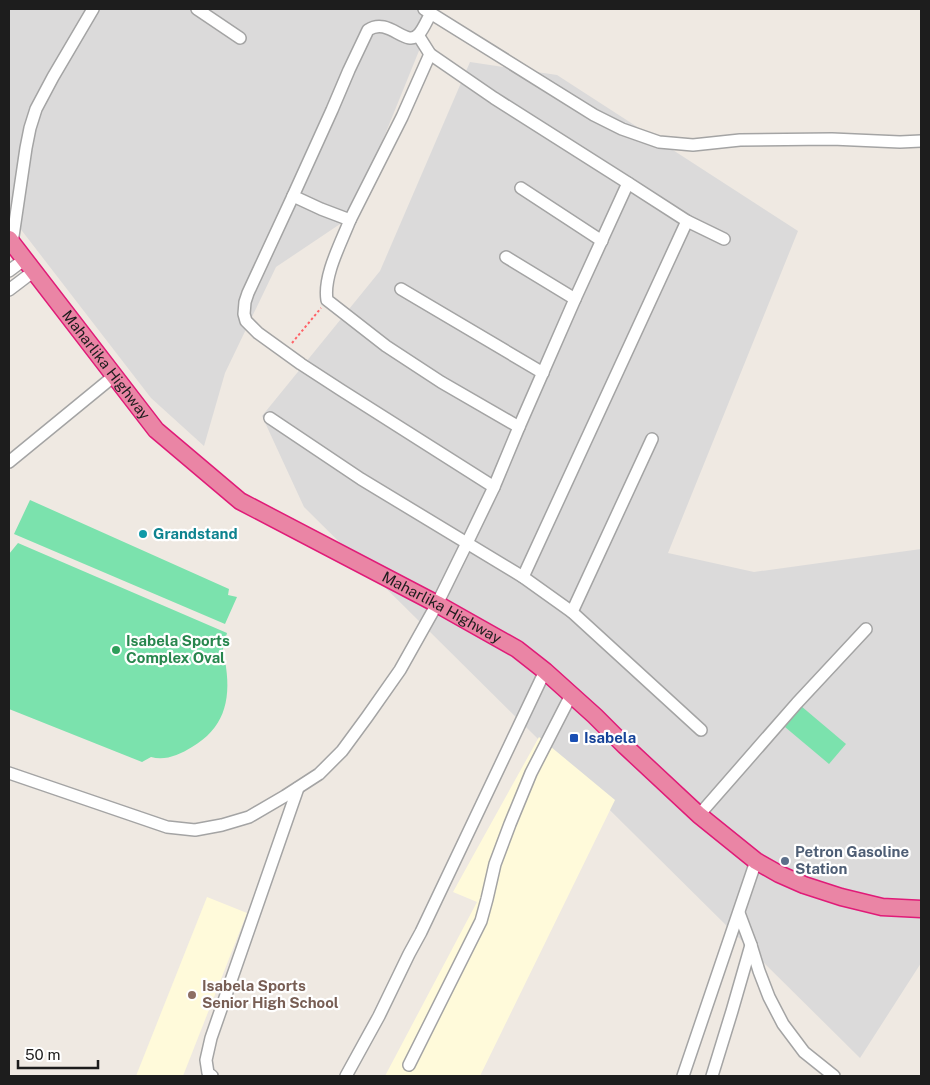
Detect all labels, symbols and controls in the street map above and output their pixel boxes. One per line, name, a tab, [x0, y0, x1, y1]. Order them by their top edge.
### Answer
street label: Maharlika Highway	[59, 307, 154, 423]
place label: Grandstand	[153, 525, 238, 542]
marker: Grandstand	[137, 528, 149, 540]
street label: Maharlika Highway	[379, 568, 504, 646]
place label: Isabela Sports Complex Oval	[126, 632, 230, 666]
marker: Isabela Sports Complex Oval	[110, 644, 122, 656]
place label: Isabela	[584, 729, 636, 746]
marker: Isabela	[568, 732, 580, 744]
place label: Petron Gasoline Station	[795, 843, 909, 877]
marker: Petron Gasoline Station	[779, 855, 791, 867]
place label: Isabela Sports Senior High School	[202, 977, 339, 1011]
marker: Isabela Sports Senior High School	[186, 989, 198, 1001]
scale bar	[18, 1038, 98, 1070]
text: 50 m	[25, 1046, 60, 1063]

